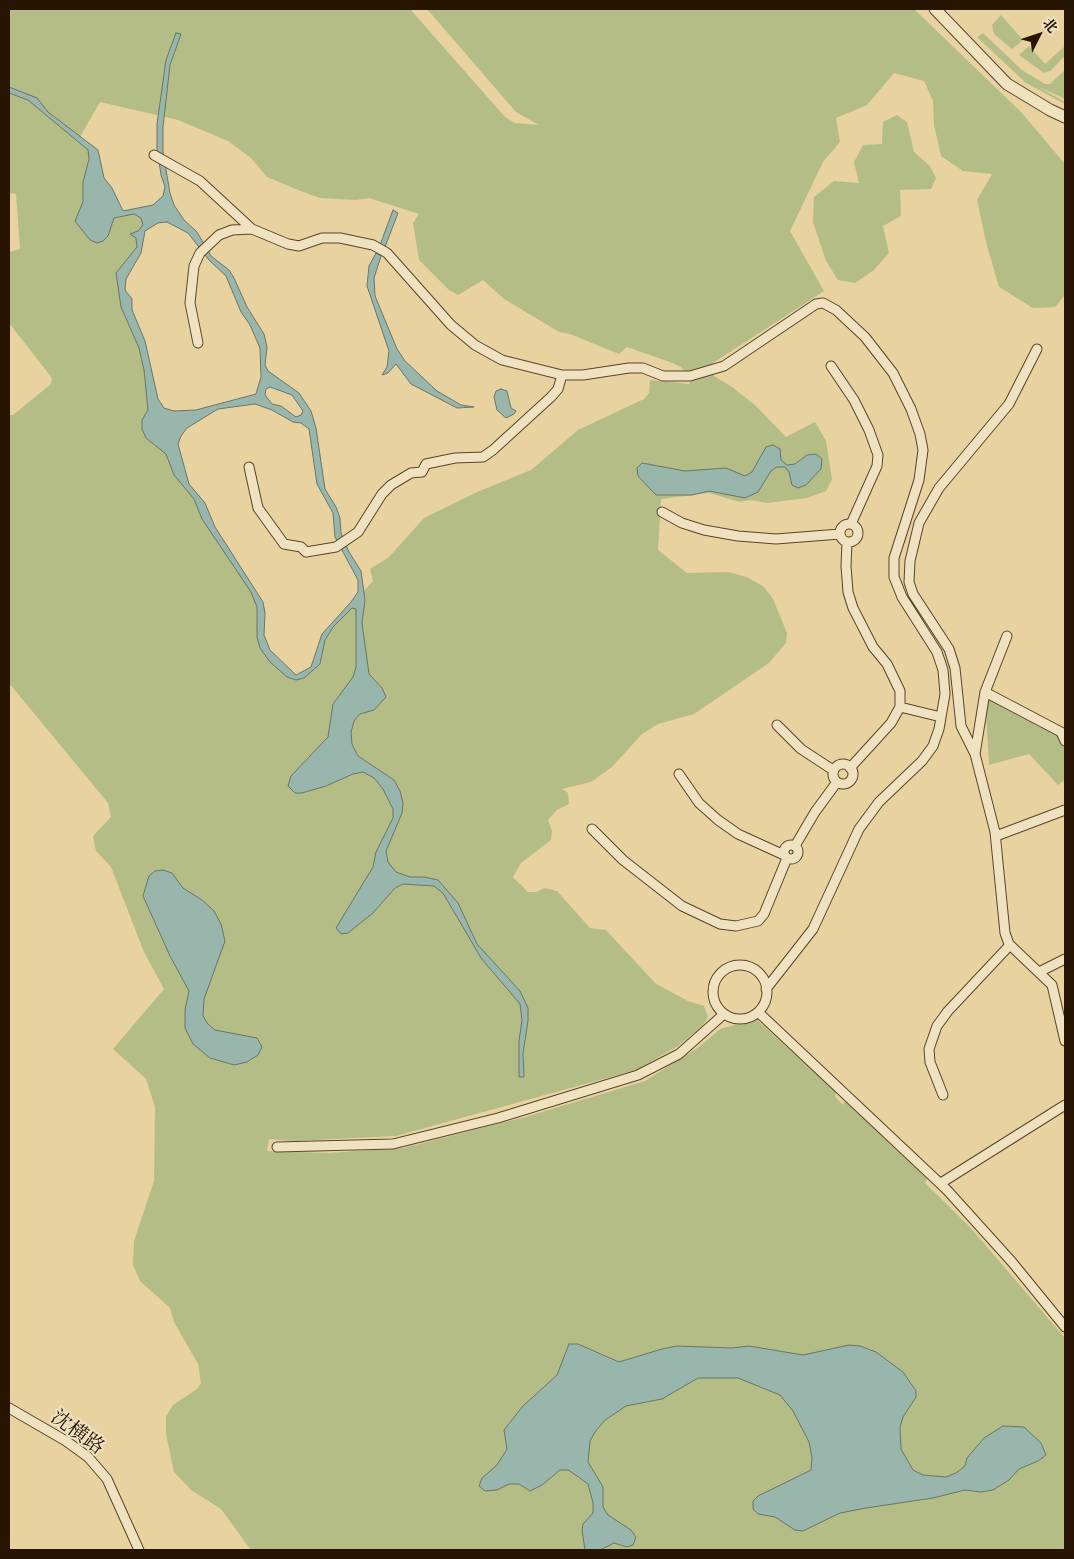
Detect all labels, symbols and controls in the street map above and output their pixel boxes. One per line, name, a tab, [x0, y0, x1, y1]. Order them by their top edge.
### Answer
north arrow	[1014, 10, 1064, 60]
text: 北	[1038, 13, 1062, 37]
street label: 沈横路	[46, 1406, 108, 1460]

